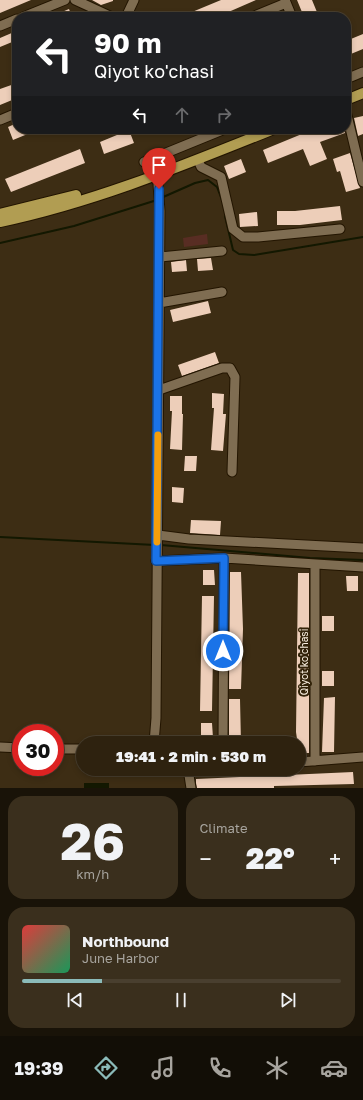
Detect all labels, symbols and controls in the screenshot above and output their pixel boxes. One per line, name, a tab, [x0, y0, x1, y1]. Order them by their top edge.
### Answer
text: 90 m	[94, 26, 161, 59]
icon: left	[28, 28, 80, 80]
text: Qiyot ko'chasi	[94, 60, 214, 82]
icon: left	[129, 104, 151, 126]
icon: ahead	[171, 104, 193, 126]
icon: right	[213, 104, 235, 126]
pin	[142, 148, 176, 189]
icon: arrive	[148, 154, 170, 176]
street label: Qiyot ko'chasi	[298, 629, 310, 695]
position arrow	[202, 630, 244, 672]
speed limit sign: 30	[12, 724, 64, 776]
text: 19:41 · 2 min · 530 m	[116, 747, 266, 765]
text: 26	[60, 809, 125, 871]
text: Climate	[200, 820, 247, 836]
text: 22°	[246, 840, 295, 876]
text: −	[200, 845, 212, 872]
text: +	[329, 845, 341, 872]
text: km/h	[76, 866, 109, 882]
text: Northbound	[82, 932, 169, 950]
text: June Harbor	[82, 950, 159, 966]
icon: previous	[64, 989, 86, 1011]
icon: pause	[170, 989, 192, 1011]
icon: next	[277, 989, 299, 1011]
icon: directions	[92, 1054, 120, 1082]
icon: music	[149, 1054, 177, 1082]
icon: phone	[206, 1054, 234, 1082]
icon: climate	[263, 1054, 291, 1082]
icon: car	[320, 1054, 348, 1082]
text: 19:39	[15, 1057, 63, 1079]

